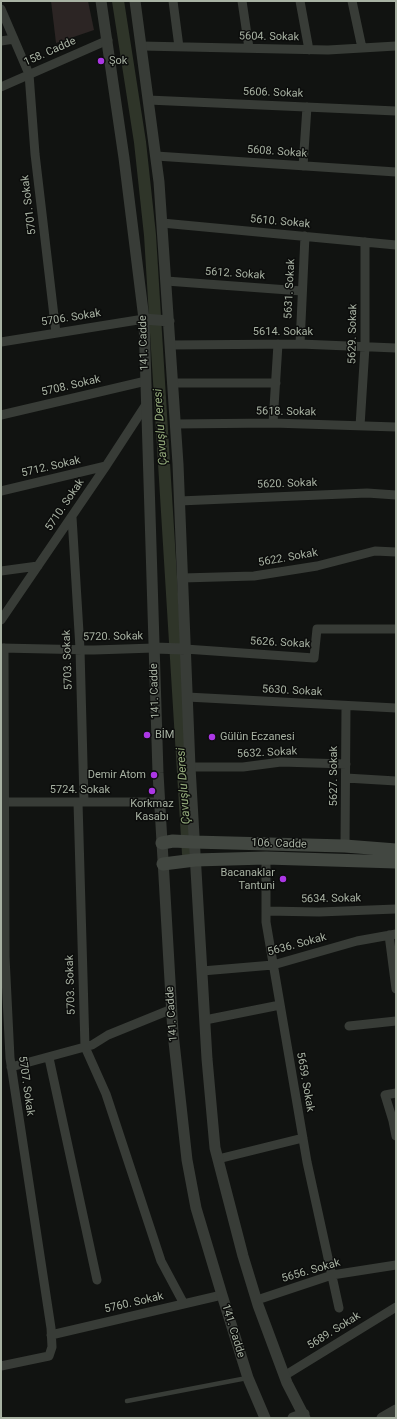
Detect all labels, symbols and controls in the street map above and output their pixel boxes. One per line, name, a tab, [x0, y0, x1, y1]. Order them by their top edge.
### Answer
street label: 5604. Sokak	[239, 30, 299, 44]
street label: 158. Cadde	[22, 35, 78, 69]
place label: Şok	[109, 54, 127, 68]
marker: Şok	[96, 56, 106, 66]
street label: 5606. Sokak	[243, 85, 303, 101]
street label: 5608. Sokak	[246, 143, 308, 161]
street label: 5701. Sokak	[19, 174, 39, 236]
street label: 5610. Sokak	[249, 213, 311, 231]
street label: 5631. Sokak	[282, 259, 298, 319]
street label: 5612. Sokak	[204, 265, 266, 283]
street label: 5629. Sokak	[346, 304, 360, 364]
street label: 5706. Sokak	[40, 307, 102, 329]
street label: 141. Cadde	[136, 315, 152, 371]
street label: 5614. Sokak	[253, 325, 313, 339]
street label: 5708. Sokak	[40, 373, 102, 399]
water label: Çavuşlu Deresi	[151, 388, 171, 466]
street label: 5618. Sokak	[256, 405, 316, 419]
street label: 5712. Sokak	[20, 454, 82, 480]
street label: 5710. Sokak	[43, 476, 87, 534]
street label: 5620. Sokak	[257, 476, 317, 492]
street label: 5622. Sokak	[257, 546, 319, 570]
street label: 5703. Sokak	[60, 630, 76, 690]
street label: 5720. Sokak	[83, 630, 143, 644]
street label: 5626. Sokak	[250, 635, 310, 651]
street label: 141. Cadde	[147, 663, 163, 719]
street label: 5630. Sokak	[262, 683, 322, 699]
place label: BİM	[155, 728, 174, 742]
marker: BİM	[142, 730, 152, 740]
place label: Gülün Eczanesi	[220, 730, 295, 744]
marker: Gülün Eczanesi	[207, 732, 217, 742]
street label: 5632. Sokak	[237, 745, 297, 761]
street label: 5627. Sokak	[327, 746, 341, 806]
water label: Çavuşlu Deresi	[174, 747, 194, 825]
place label: Demir Atom	[88, 768, 146, 782]
marker: Demir Atom	[149, 770, 159, 780]
street label: 5724. Sokak	[50, 783, 110, 797]
marker: Korkmaz Kasabı	[147, 786, 157, 796]
place label: Korkmaz Kasabı	[130, 797, 174, 823]
street label: 106. Cadde	[251, 836, 307, 852]
place label: Bacanaklar Tantuni	[220, 866, 275, 892]
marker: Bacanaklar Tantuni	[278, 874, 288, 884]
street label: 5634. Sokak	[301, 892, 361, 906]
street label: 5636. Sokak	[266, 931, 328, 959]
street label: 5703. Sokak	[63, 955, 79, 1015]
street label: 141. Cadde	[163, 986, 181, 1042]
street label: 5659. Sokak	[293, 1051, 317, 1113]
street label: 5707. Sokak	[15, 1055, 37, 1117]
street label: 5656. Sokak	[280, 1256, 342, 1286]
street label: 5760. Sokak	[103, 1290, 165, 1316]
street label: 141. Cadde	[219, 1303, 247, 1359]
street label: 5689. Sokak	[305, 1309, 363, 1353]

